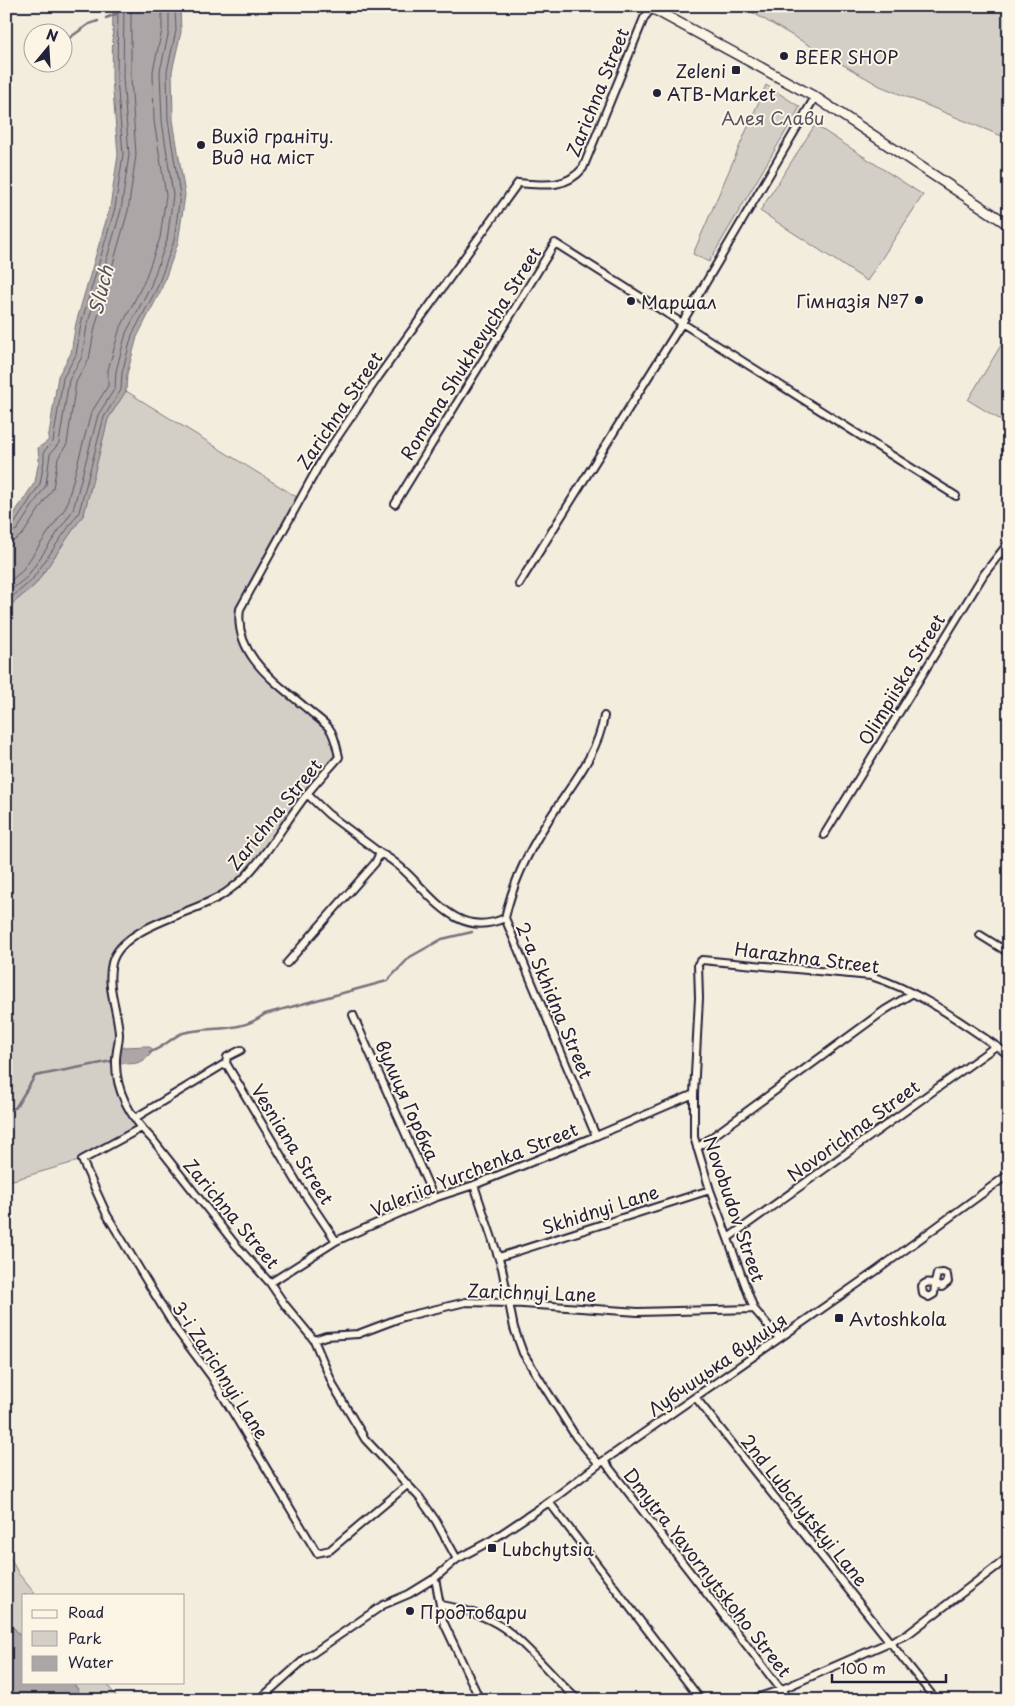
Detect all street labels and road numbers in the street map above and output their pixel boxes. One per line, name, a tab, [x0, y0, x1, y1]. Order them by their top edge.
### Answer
street label: Zarichna Street	[559, 24, 635, 160]
street label: Romana Shukhevycha Street	[393, 241, 547, 465]
street label: Zarichna Street	[290, 346, 388, 474]
street label: Olimpiiska Street	[851, 608, 951, 750]
street label: Zarichna Street	[220, 752, 328, 876]
street label: 2-a Skhidna Street	[510, 918, 600, 1082]
street label: Harazhna Street	[733, 935, 881, 979]
street label: вулиця Горбка	[369, 1035, 447, 1165]
street label: Novorichna Street	[781, 1073, 925, 1187]
street label: Vesniana Street	[245, 1078, 341, 1210]
street label: Valeriia Yurchenka Street	[366, 1115, 582, 1223]
street label: Novobudov Street	[697, 1132, 773, 1286]
street label: Zarichna Street	[178, 1152, 286, 1274]
street label: Skhidnyi Lane	[538, 1177, 662, 1241]
street label: Zarichnyi Lane	[467, 1276, 597, 1308]
street label: 3-i Zarichnyi Lane	[166, 1296, 276, 1444]
street label: Лубчицька вулиця	[642, 1306, 792, 1422]
street label: 2nd Lubchytskyi Lane	[735, 1428, 875, 1592]
street label: Dmytra Yavornytskoho Street	[618, 1462, 798, 1682]

